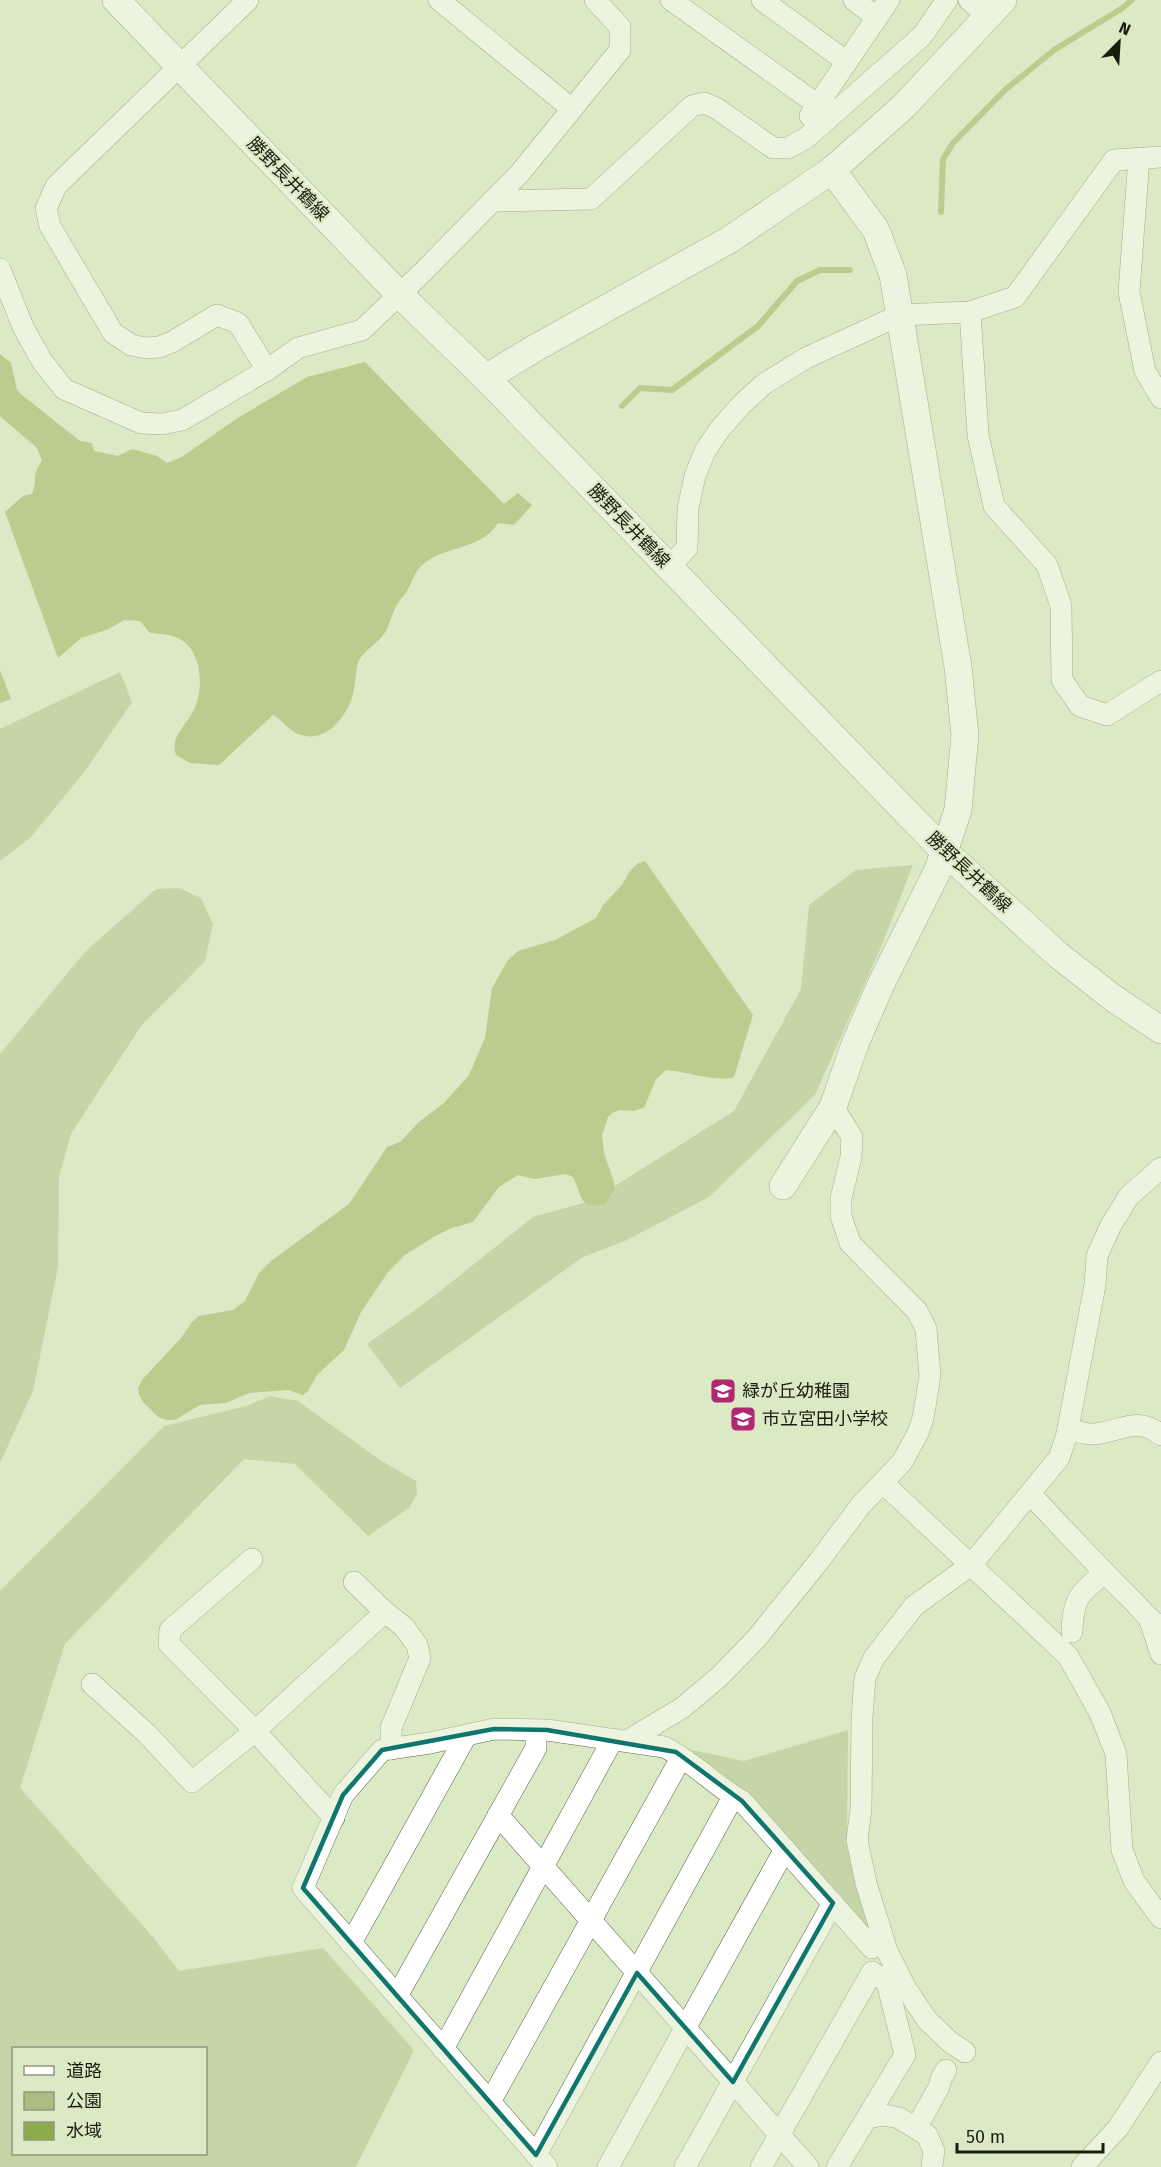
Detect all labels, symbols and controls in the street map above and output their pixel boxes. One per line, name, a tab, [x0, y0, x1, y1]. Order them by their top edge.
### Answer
north arrow	[1089, 12, 1149, 72]
text: N	[1116, 18, 1134, 40]
street label: 勝野長井鶴線	[243, 133, 333, 225]
street label: 勝野長井鶴線	[584, 480, 674, 572]
street label: 勝野長井鶴線	[922, 827, 1016, 917]
school or university icon: 緑が丘幼稚園	[708, 1376, 738, 1406]
place label: 緑が丘幼稚園	[742, 1380, 850, 1402]
school or university icon: 市立宮田小学校	[728, 1404, 758, 1434]
place label: 市立宮田小学校	[762, 1408, 888, 1430]
legend	[12, 2047, 207, 2155]
text: 道路	[66, 2060, 102, 2082]
text: 公園	[66, 2090, 102, 2112]
scale bar	[957, 2116, 1102, 2154]
text: 水域	[66, 2120, 102, 2142]
text: 50 m	[966, 2126, 1005, 2148]

